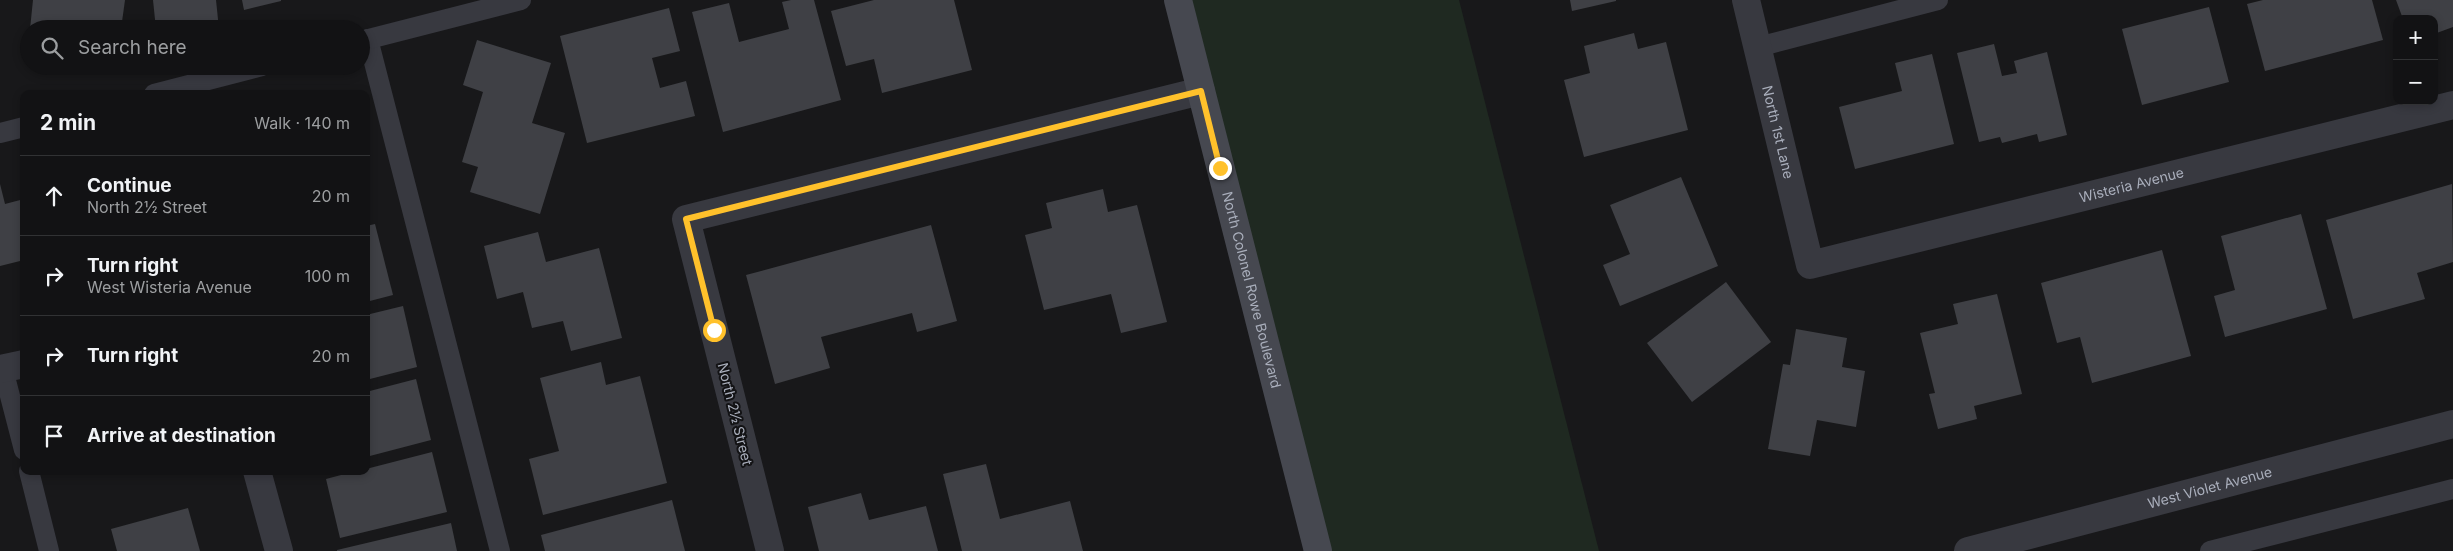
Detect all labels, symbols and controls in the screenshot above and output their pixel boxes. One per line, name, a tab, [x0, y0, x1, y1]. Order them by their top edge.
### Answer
map controls	[2393, 15, 2438, 105]
button: +	[2393, 15, 2438, 60]
search box	[20, 20, 370, 75]
icon: search	[38, 34, 66, 62]
text: Search here	[78, 36, 187, 59]
button: −	[2393, 60, 2438, 105]
street label: North 1st Lane	[1759, 84, 1798, 180]
text: 2 min	[40, 110, 96, 135]
text: Walk · 140 m	[254, 113, 350, 133]
route end	[1209, 157, 1232, 180]
street label: Wisteria Avenue	[2077, 163, 2185, 206]
text: Continue	[87, 174, 172, 197]
icon: ahead	[40, 182, 68, 210]
text: 20 m	[312, 186, 350, 206]
street label: North Colonel Rowe Boulevard	[1219, 190, 1285, 390]
text: North 2½ Street	[87, 197, 207, 217]
text: Turn right	[87, 254, 178, 277]
icon: right	[40, 262, 68, 290]
text: 100 m	[305, 266, 350, 286]
text: West Wisteria Avenue	[87, 277, 252, 297]
route start	[703, 319, 726, 342]
icon: right	[40, 342, 68, 370]
text: Turn right	[87, 344, 178, 367]
text: 20 m	[312, 346, 350, 366]
street label: North 2½ Street	[715, 361, 757, 467]
icon: arrive	[40, 422, 68, 450]
text: Arrive at destination	[87, 424, 276, 447]
street label: West Violet Avenue	[2146, 463, 2274, 512]

